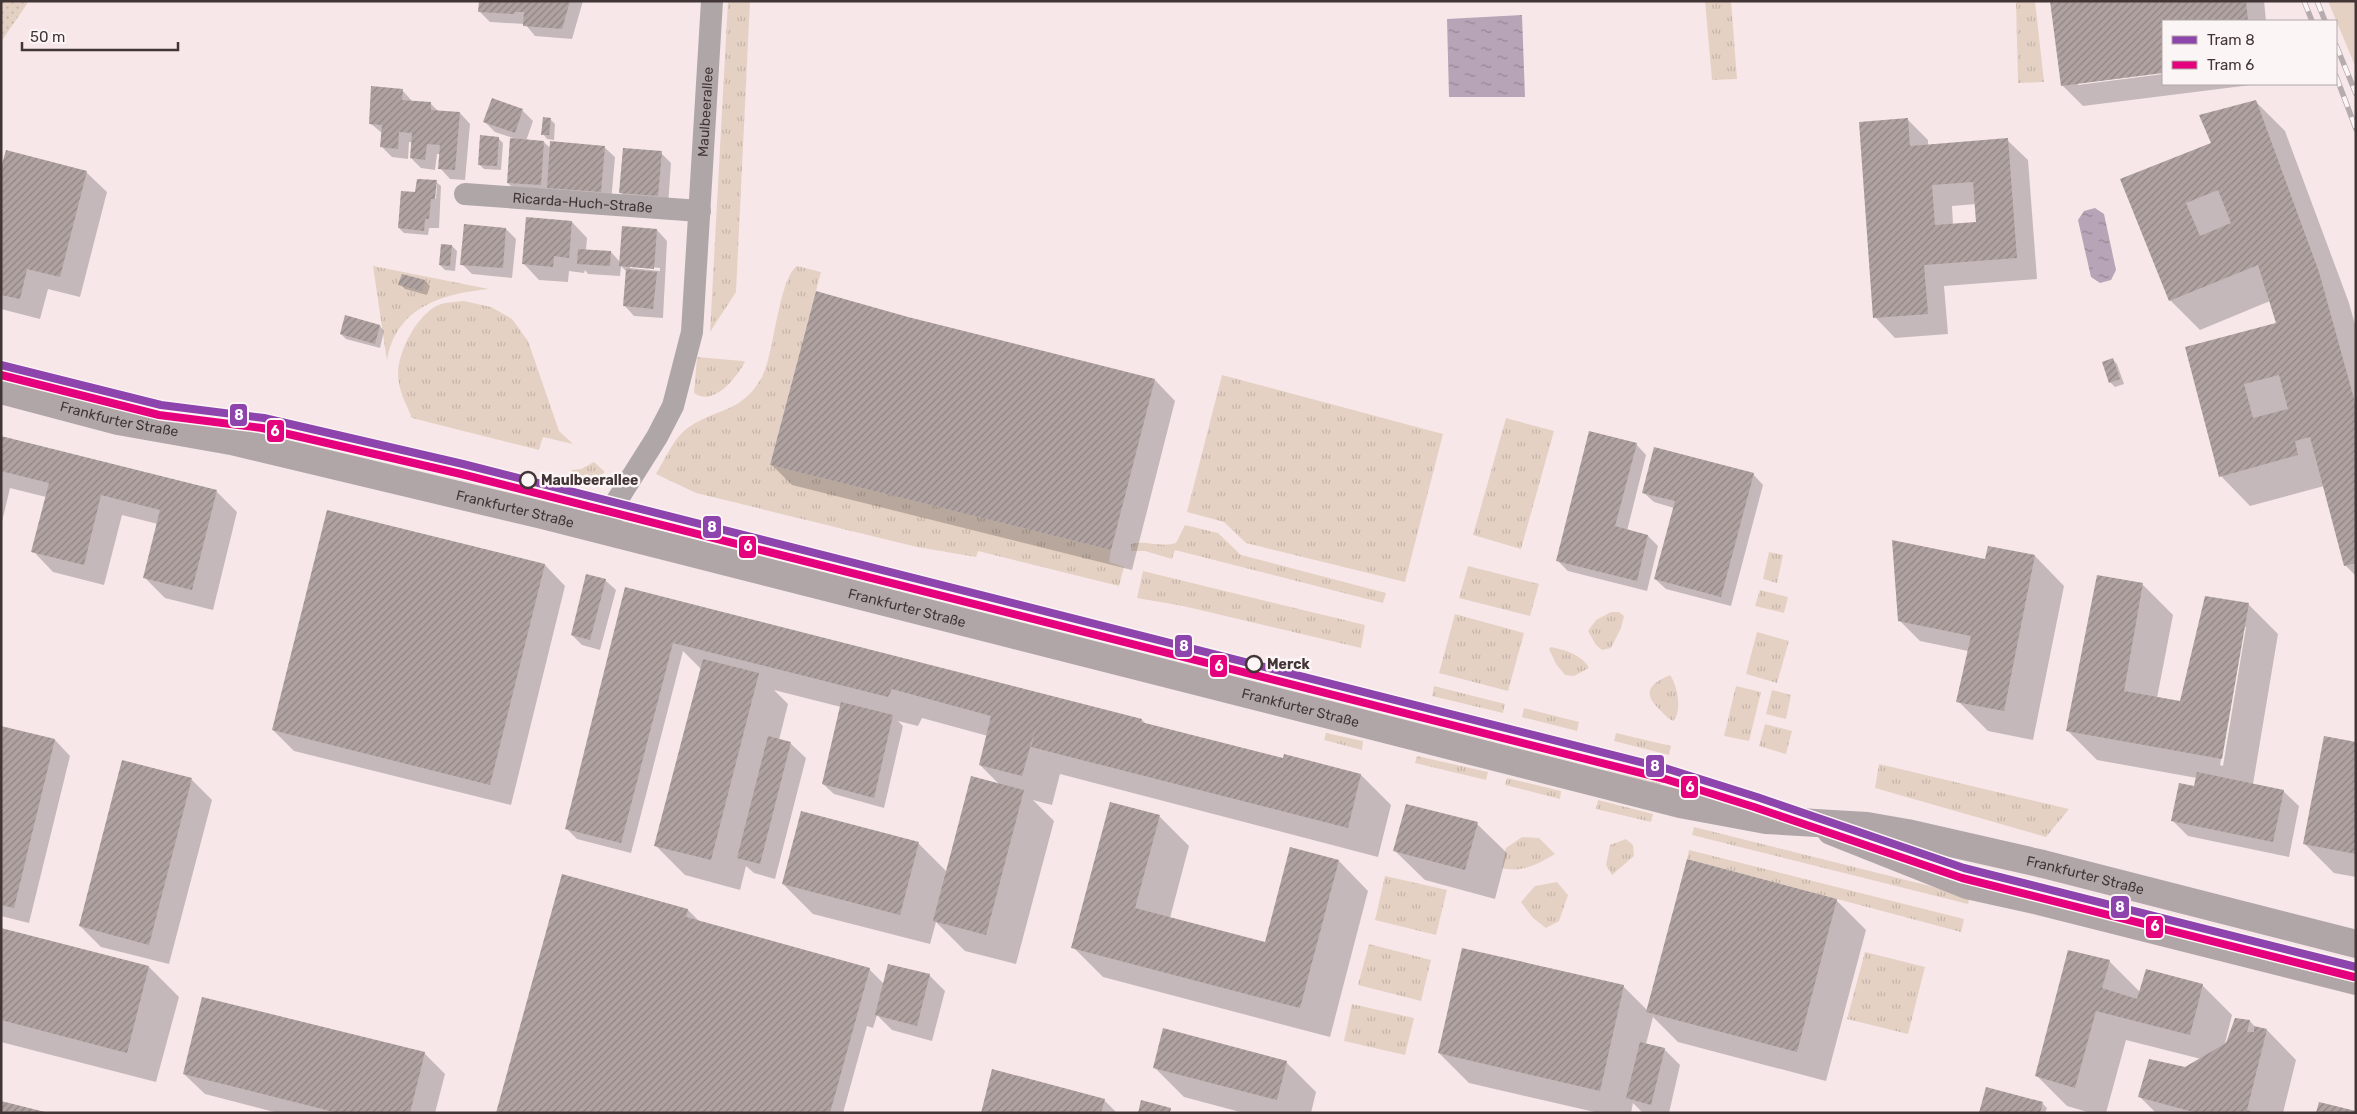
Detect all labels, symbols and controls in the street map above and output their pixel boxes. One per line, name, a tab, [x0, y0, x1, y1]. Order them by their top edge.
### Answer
scale bar	[22, 20, 179, 52]
legend	[2162, 20, 2337, 85]
text: 50 m	[30, 28, 65, 46]
text: Tram 8	[2207, 31, 2255, 49]
text: Tram 6	[2207, 56, 2254, 74]
street label: Maulbeerallee	[695, 66, 717, 157]
street label: Ricarda-Huch-Straße	[512, 189, 653, 217]
street label: Frankfurter Straße	[58, 398, 180, 441]
line badge: 8	[229, 403, 248, 427]
text: 8	[234, 407, 244, 424]
line badge: 6	[266, 419, 285, 443]
text: 6	[270, 423, 280, 440]
marker: Maulbeerallee	[519, 471, 537, 489]
place label: Maulbeerallee	[541, 472, 638, 489]
street label: Frankfurter Straße	[454, 487, 576, 532]
line badge: 8	[702, 515, 722, 539]
text: 8	[707, 519, 717, 536]
line badge: 6	[738, 535, 757, 559]
text: 6	[743, 538, 753, 555]
street label: Frankfurter Straße	[846, 585, 968, 631]
line badge: 8	[1174, 634, 1193, 658]
text: 8	[1179, 638, 1189, 655]
line badge: 6	[1209, 654, 1228, 678]
marker: Merck	[1245, 655, 1263, 673]
place label: Merck	[1267, 656, 1310, 673]
text: 6	[1214, 658, 1224, 675]
street label: Frankfurter Straße	[1240, 685, 1361, 731]
line badge: 8	[1645, 754, 1665, 778]
text: 8	[1650, 758, 1660, 775]
line badge: 6	[1680, 775, 1699, 799]
text: 6	[1685, 779, 1695, 796]
street label: Frankfurter Straße	[2025, 852, 2146, 899]
line badge: 8	[2110, 895, 2130, 919]
text: 8	[2115, 899, 2125, 916]
line badge: 6	[2145, 915, 2164, 939]
text: 6	[2150, 918, 2160, 935]

